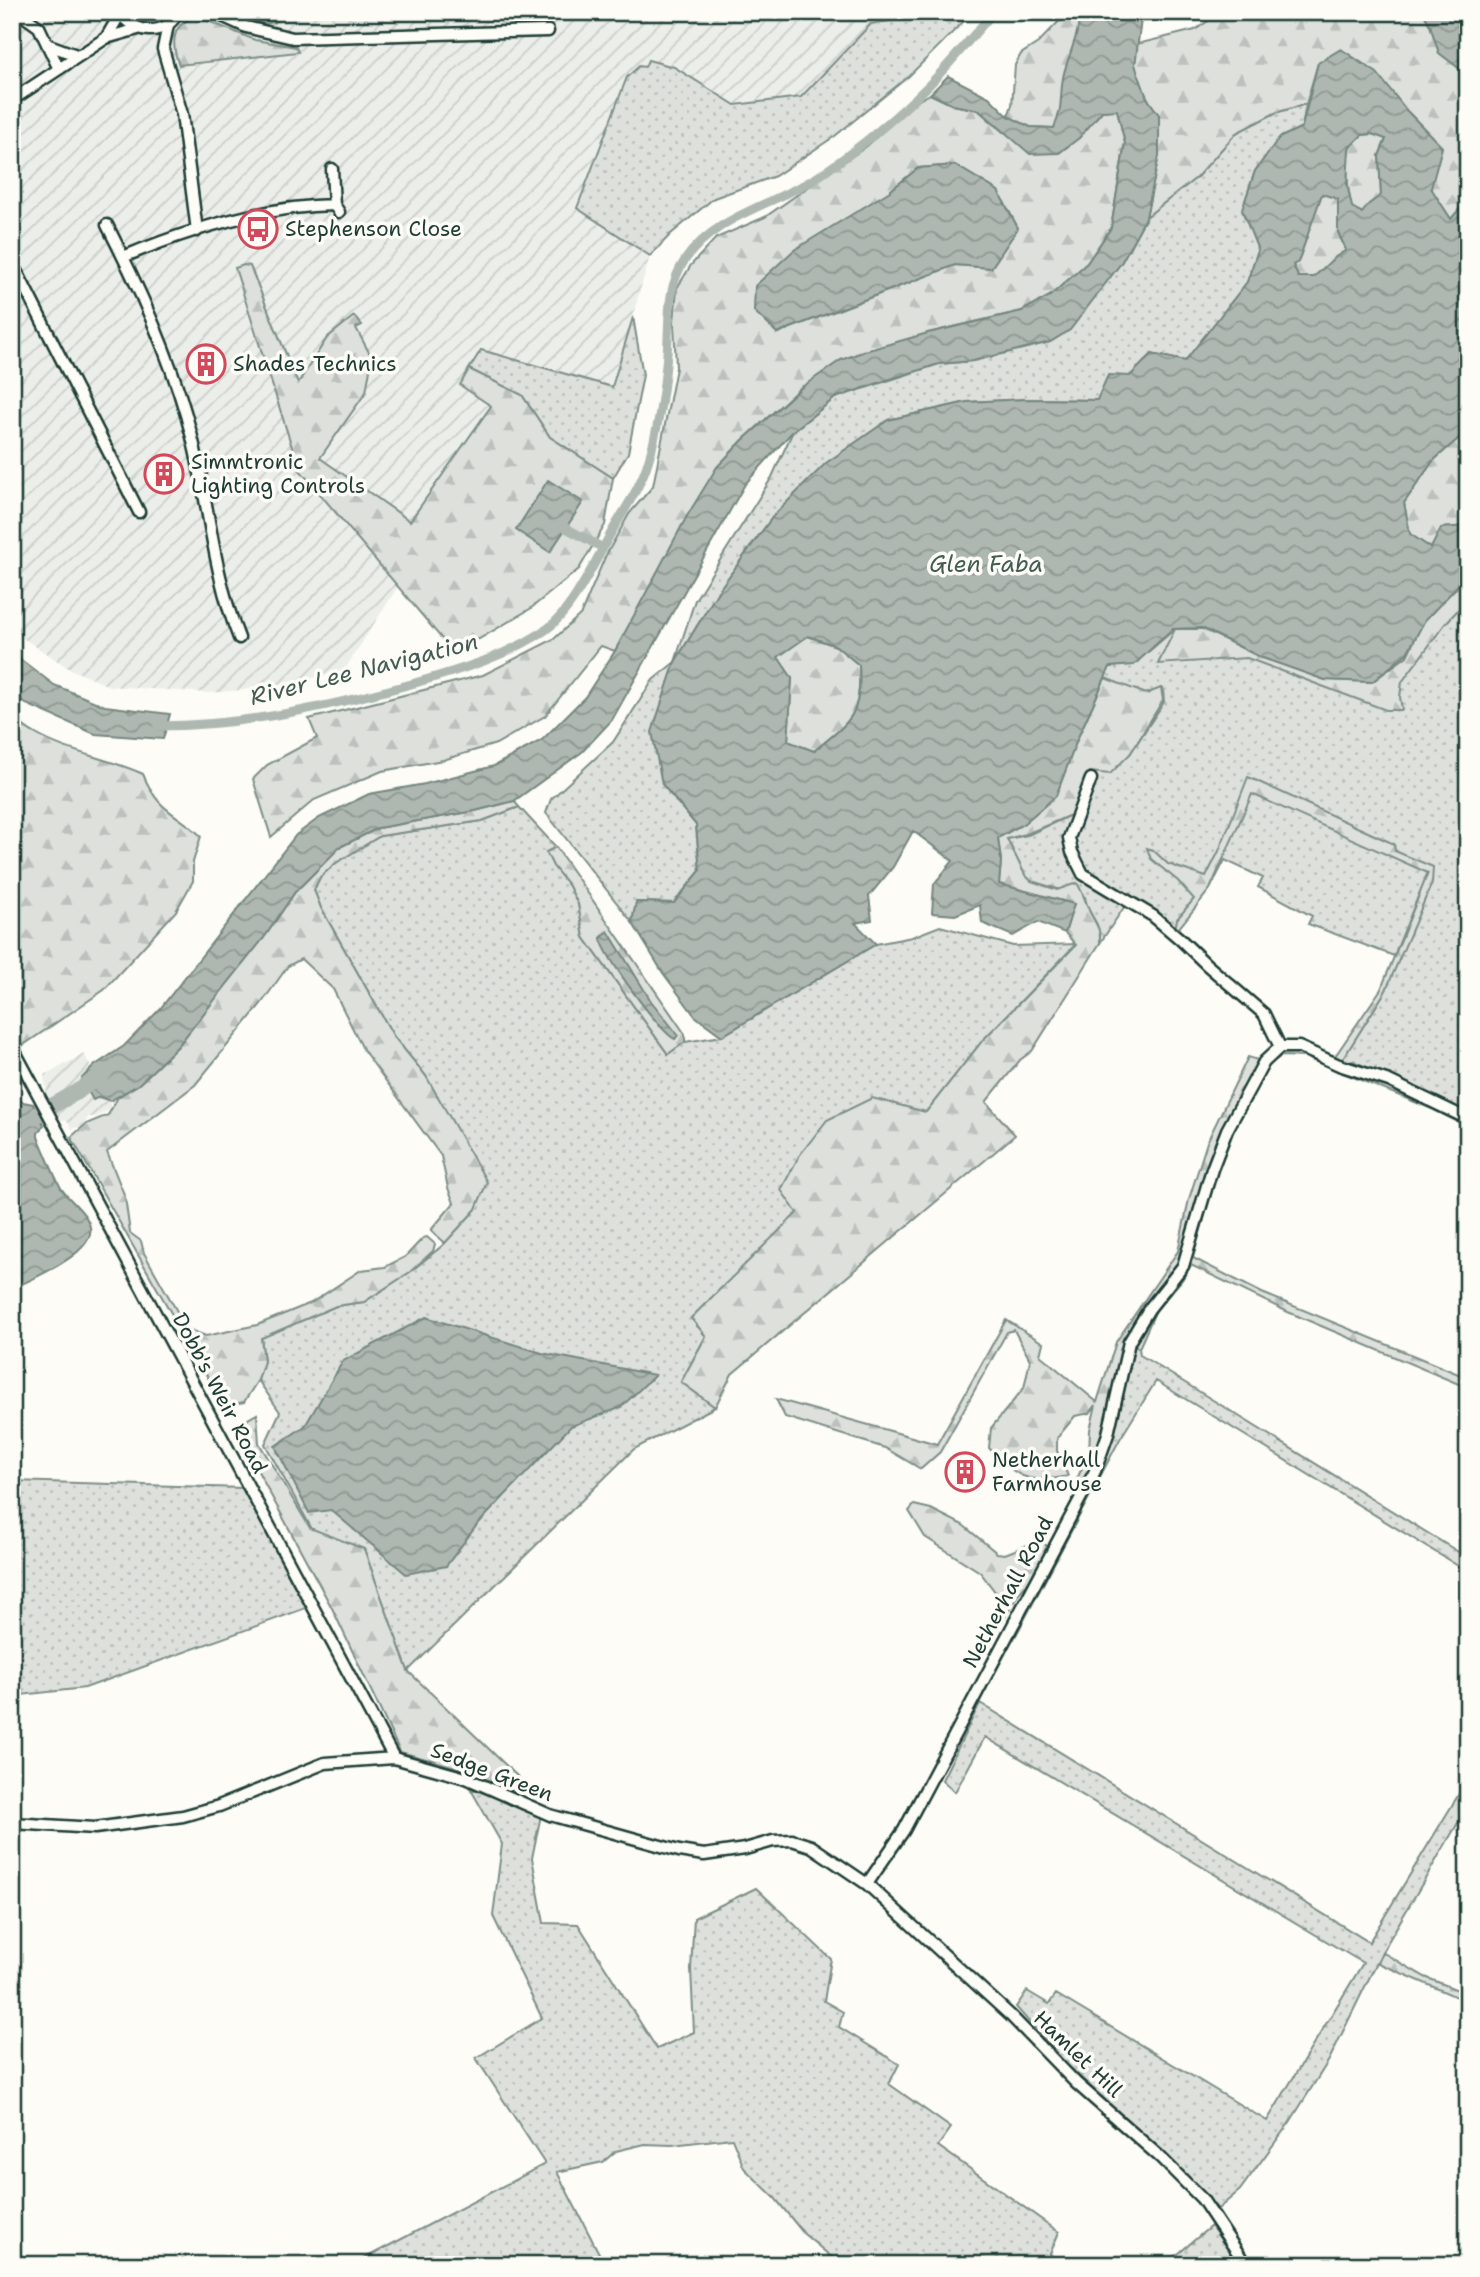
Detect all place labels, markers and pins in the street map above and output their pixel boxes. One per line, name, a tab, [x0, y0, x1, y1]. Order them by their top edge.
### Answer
bus stop icon: Stephenson Close	[237, 208, 279, 250]
place label: Stephenson Close	[285, 215, 462, 243]
building icon: Shades Technics	[185, 343, 227, 385]
place label: Shades Technics	[233, 350, 397, 378]
place label: Simmtronic Lighting Controls	[191, 448, 365, 500]
building icon: Simmtronic Lighting Controls	[143, 453, 185, 495]
place label: Netherhall Farmhouse	[992, 1446, 1102, 1498]
building icon: Netherhall Farmhouse	[944, 1451, 986, 1493]

